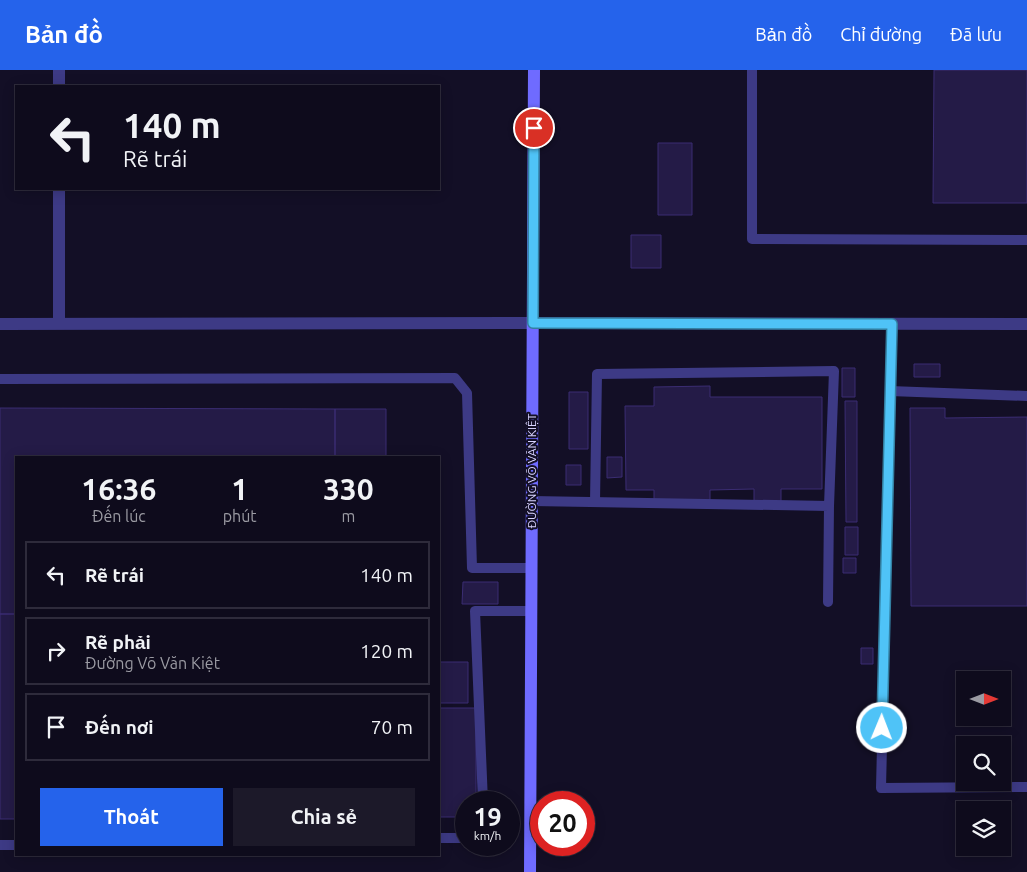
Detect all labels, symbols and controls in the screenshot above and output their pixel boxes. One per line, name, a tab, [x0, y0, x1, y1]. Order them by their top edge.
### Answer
text: Bản đồ	[25, 21, 103, 48]
text: Bản đồ	[755, 24, 812, 44]
text: Chỉ đường	[840, 24, 922, 44]
text: Đã lưu	[950, 24, 1002, 44]
icon: left	[40, 105, 105, 170]
text: 140 m	[123, 105, 221, 145]
pin	[513, 107, 555, 149]
icon: arrive	[520, 114, 548, 142]
text: Rẽ trái	[123, 146, 187, 171]
street label: ĐƯỜNG VÕ VĂN KIỆT	[525, 413, 539, 529]
text: 16:36	[81, 472, 156, 506]
text: 1	[231, 472, 248, 506]
text: 330	[323, 472, 374, 506]
text: Đến lúc	[92, 507, 146, 525]
text: phút	[223, 507, 257, 525]
text: m	[341, 507, 355, 525]
icon: left	[42, 561, 70, 589]
text: Rẽ trái	[85, 564, 144, 586]
text: 140 m	[360, 564, 413, 586]
text: Rẽ phải	[85, 631, 151, 653]
icon: right	[42, 637, 70, 665]
text: 120 m	[360, 640, 413, 662]
text: Đường Võ Văn Kiệt	[85, 654, 220, 672]
north arrow	[956, 671, 1011, 726]
map controls	[956, 671, 1011, 856]
position arrow	[855, 701, 907, 753]
icon: arrive	[42, 713, 70, 741]
text: Đến nơi	[85, 716, 154, 738]
text: 70 m	[371, 716, 413, 738]
button: search	[956, 736, 1011, 791]
button: Thoát	[40, 788, 223, 846]
button: Chia sẻ	[233, 788, 415, 846]
speed limit sign: 20	[530, 791, 595, 856]
button: layers	[956, 801, 1011, 856]
text: 19	[473, 803, 502, 831]
text: km/h	[474, 829, 501, 842]

